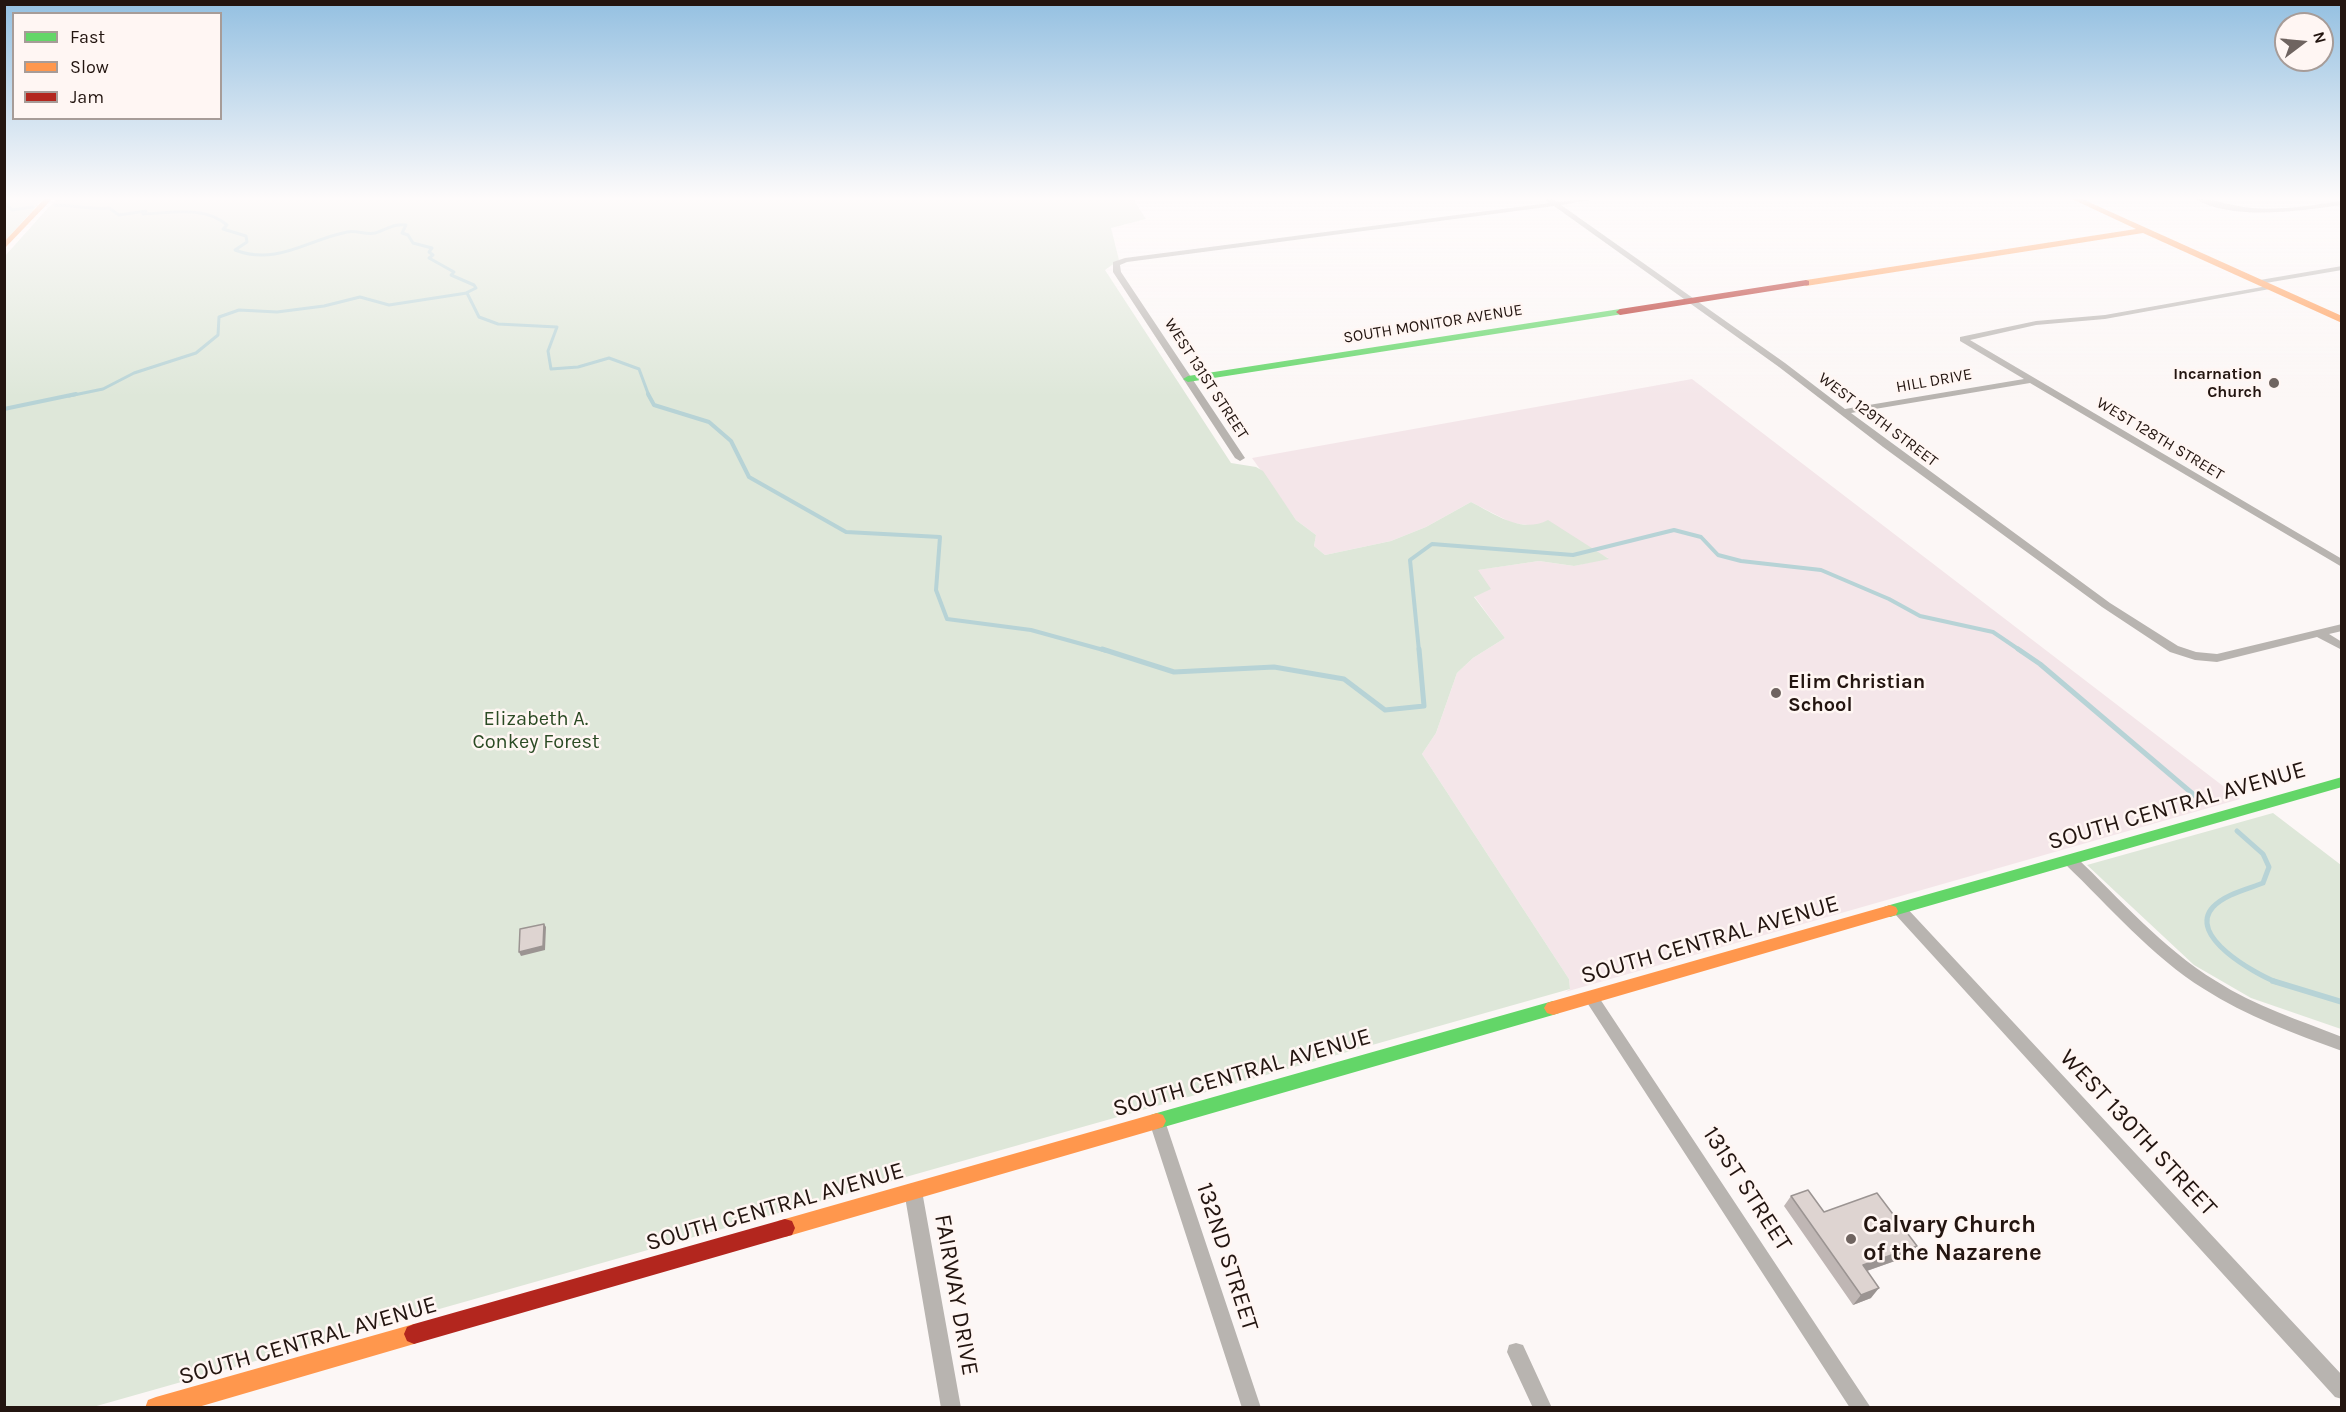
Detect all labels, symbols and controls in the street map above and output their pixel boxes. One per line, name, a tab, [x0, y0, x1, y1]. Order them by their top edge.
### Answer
legend	[12, 12, 222, 120]
north arrow	[2274, 12, 2334, 72]
text: Fast	[70, 26, 105, 48]
text: N	[2309, 29, 2331, 46]
text: Slow	[70, 56, 109, 78]
text: Jam	[70, 86, 104, 108]
street label: SOUTH MONITOR AVENUE	[1342, 300, 1524, 348]
street label: WEST 131ST STREET	[1160, 315, 1252, 443]
place label: Incarnation Church	[2173, 364, 2262, 402]
street label: HILL DRIVE	[1895, 365, 1973, 397]
street label: WEST 129TH STREET	[1814, 369, 1942, 471]
marker: Incarnation Church	[2267, 376, 2281, 390]
street label: WEST 128TH STREET	[2093, 393, 2227, 485]
place label: Elim Christian School	[1788, 670, 1925, 717]
marker: Elim Christian School	[1769, 686, 1783, 700]
park label: Elizabeth A. Conkey Forest	[472, 707, 600, 754]
street label: SOUTH CENTRAL AVENUE	[2045, 755, 2309, 857]
street label: SOUTH CENTRAL AVENUE	[1578, 889, 1842, 991]
street label: SOUTH CENTRAL AVENUE	[1110, 1022, 1374, 1124]
street label: WEST 130TH STREET	[2053, 1044, 2223, 1222]
street label: 131ST STREET	[1696, 1121, 1798, 1257]
street label: SOUTH CENTRAL AVENUE	[643, 1156, 907, 1258]
street label: 132ND STREET	[1189, 1179, 1265, 1335]
place label: Calvary Church of the Nazarene	[1863, 1211, 2042, 1267]
street label: FAIRWAY DRIVE	[928, 1212, 984, 1378]
marker: Calvary Church of the Nazarene	[1844, 1232, 1858, 1246]
street label: SOUTH CENTRAL AVENUE	[176, 1290, 440, 1392]

